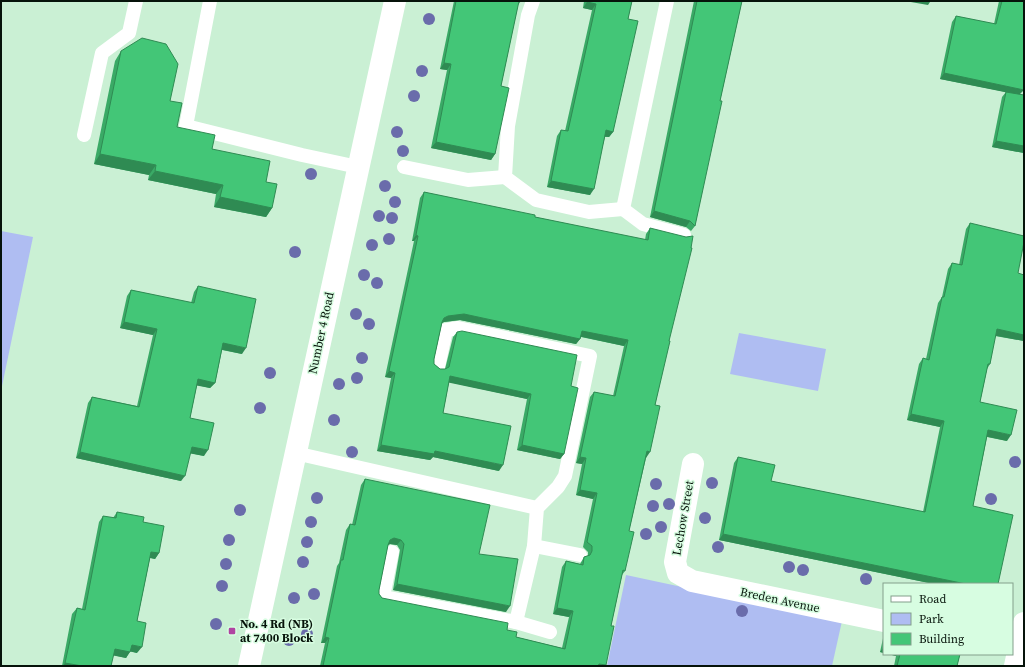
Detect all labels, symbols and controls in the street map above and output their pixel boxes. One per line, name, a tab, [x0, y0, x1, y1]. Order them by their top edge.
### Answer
street label: Number 4 Road	[305, 290, 338, 375]
street label: Lechow Street	[669, 479, 697, 557]
legend	[883, 583, 1013, 655]
street label: Breden Avenue	[739, 584, 821, 616]
text: Road	[919, 591, 946, 607]
text: Park	[919, 611, 944, 627]
place label: No. 4 Rd (NB) at 7400 Block	[240, 616, 314, 646]
marker: No. 4 Rd (NB) at 7400 Block	[227, 626, 237, 636]
text: Building	[919, 631, 964, 647]

